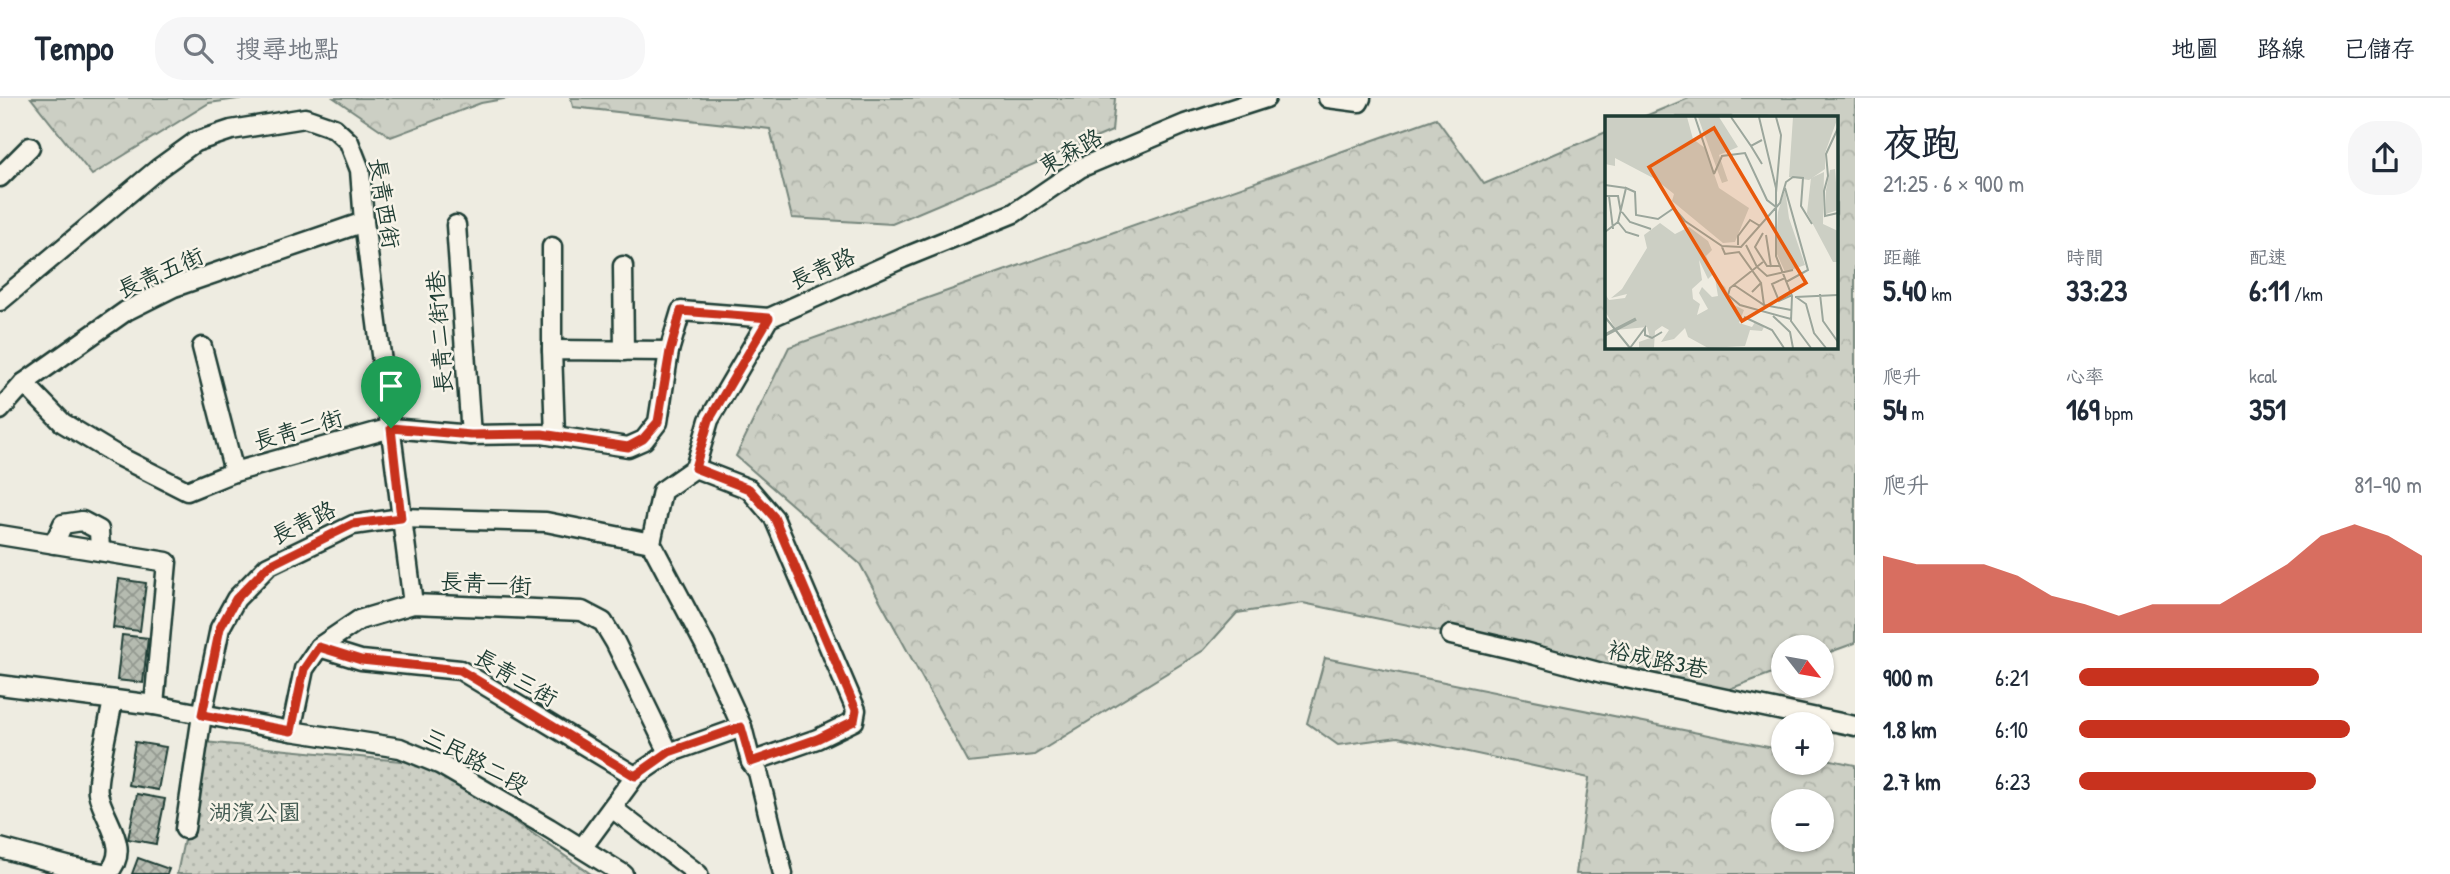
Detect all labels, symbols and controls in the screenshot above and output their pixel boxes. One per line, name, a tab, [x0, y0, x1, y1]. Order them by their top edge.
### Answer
search box	[155, 17, 645, 80]
text: Tempo	[35, 26, 113, 70]
icon: search	[179, 29, 217, 67]
text: 搜尋地點	[235, 31, 339, 66]
text: 地圖	[2171, 32, 2219, 64]
text: 路線	[2257, 32, 2305, 64]
text: 已儲存	[2343, 32, 2415, 64]
inset map	[1605, 116, 1838, 348]
text: 夜跑	[1883, 116, 1959, 168]
street label: 東森路	[1032, 121, 1108, 181]
button: share	[2348, 121, 2422, 195]
street label: 長青西街	[362, 155, 408, 251]
text: 21:25 · 6 × 900 m	[1883, 168, 2024, 199]
street label: 長青五街	[112, 239, 208, 305]
street label: 長青路	[784, 240, 860, 296]
text: 距離	[1883, 244, 1921, 270]
text: 時間	[2066, 244, 2104, 270]
text: 配速	[2249, 244, 2287, 270]
street label: 長青二街1巷	[419, 268, 459, 395]
text: 5.40	[1883, 270, 1927, 310]
text: 33:23	[2066, 270, 2127, 310]
text: 6:11	[2249, 270, 2290, 310]
text: km	[1927, 281, 1952, 307]
text: /km	[2290, 281, 2323, 307]
pin	[361, 356, 421, 428]
text: 爬升	[1883, 363, 1921, 389]
text: 心率	[2066, 363, 2104, 389]
text: kcal	[2249, 363, 2277, 389]
icon: arrive	[372, 367, 410, 405]
text: 54	[1883, 389, 1907, 429]
text: 169	[2066, 389, 2100, 429]
text: 351	[2249, 389, 2286, 429]
text: m	[1907, 400, 1924, 426]
text: bpm	[2100, 400, 2133, 426]
street label: 長青二街	[250, 401, 346, 457]
text: 爬升	[1883, 469, 1929, 500]
text: 81–90 m	[2354, 469, 2422, 500]
street label: 長青路	[265, 493, 341, 551]
street label: 長青一街	[439, 565, 533, 601]
street label: 裕成路3巷	[1605, 633, 1712, 685]
north arrow	[1771, 635, 1834, 698]
map controls	[1771, 635, 1834, 852]
street label: 長青三街	[468, 641, 564, 713]
text: 900 m	[1883, 662, 1933, 693]
text: 6:21	[1995, 662, 2029, 693]
button: +	[1771, 712, 1834, 775]
text: 1.8 km	[1883, 714, 1937, 745]
text: 6:10	[1995, 714, 2028, 745]
street label: 三民路二段	[418, 719, 534, 801]
text: 2.7 km	[1883, 766, 1941, 797]
text: 6:23	[1995, 766, 2031, 797]
button: −	[1771, 789, 1834, 852]
park label: 湖濱公園	[209, 796, 301, 827]

